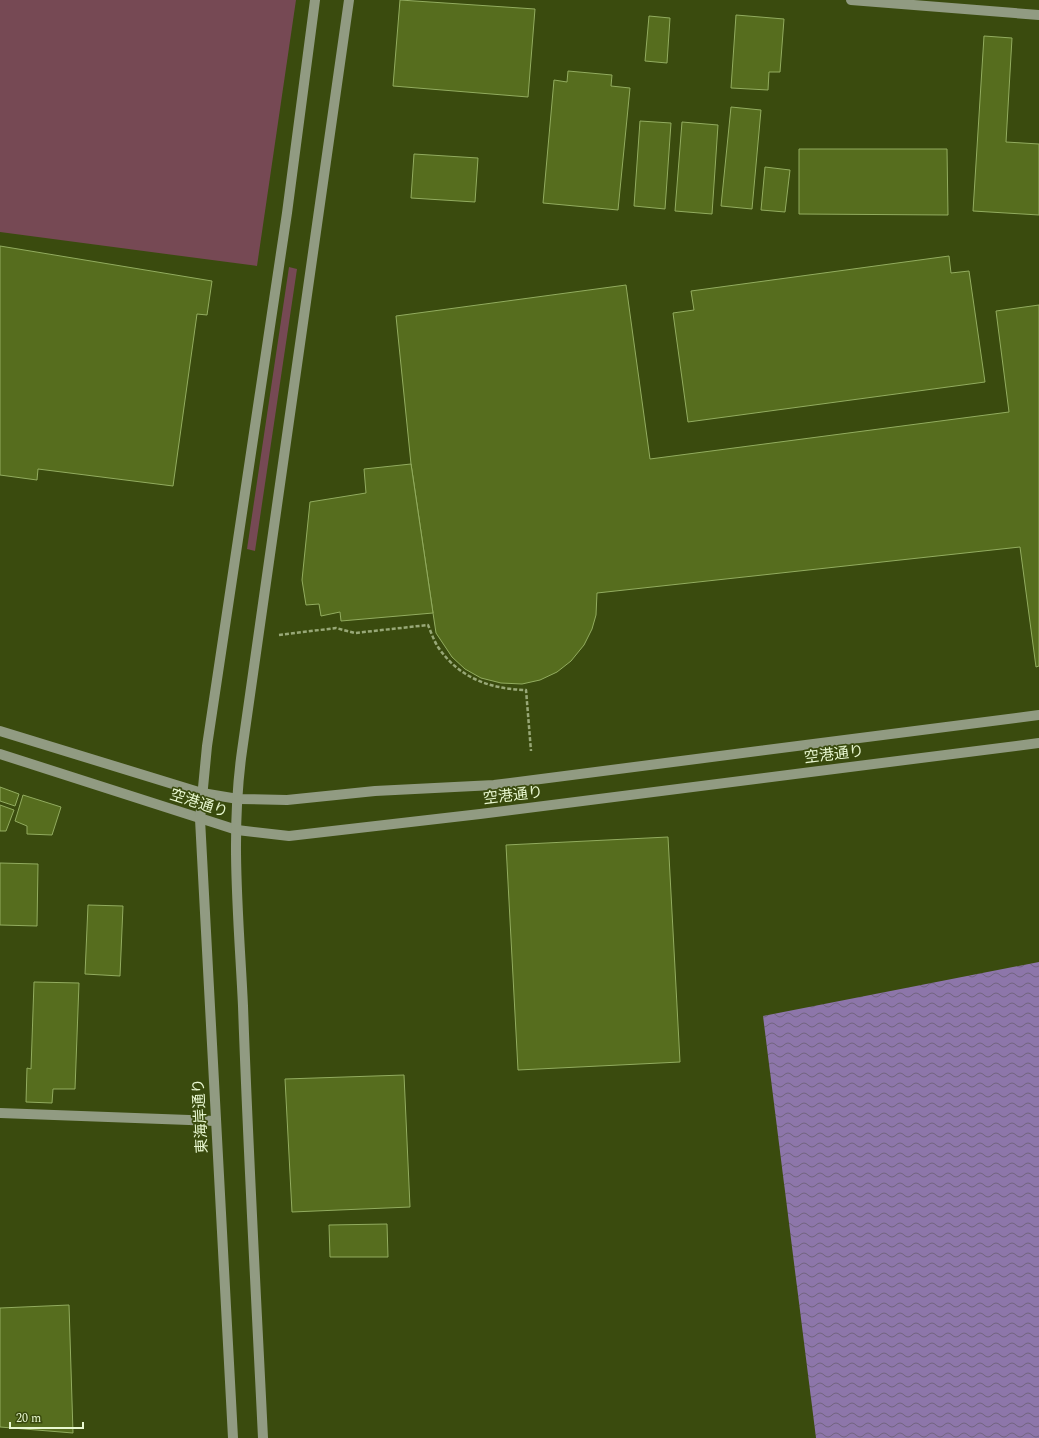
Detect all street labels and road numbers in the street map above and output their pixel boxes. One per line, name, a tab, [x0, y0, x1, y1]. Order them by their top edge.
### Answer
street label: 空港通り	[803, 739, 865, 770]
street label: 空港通り	[482, 780, 544, 811]
street label: 空港通り	[167, 783, 231, 824]
street label: 東海岸通り	[187, 1078, 214, 1154]

